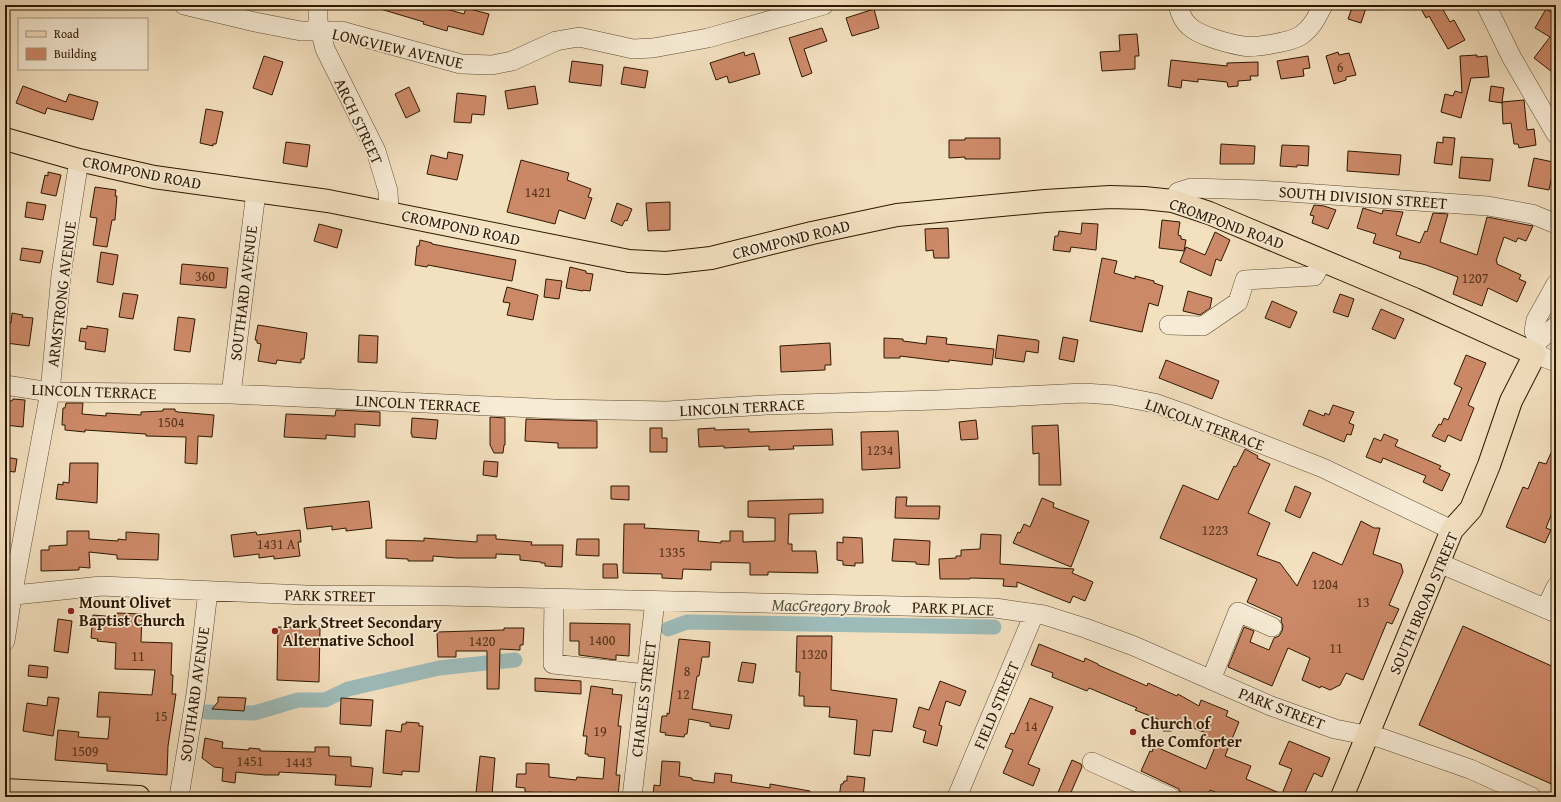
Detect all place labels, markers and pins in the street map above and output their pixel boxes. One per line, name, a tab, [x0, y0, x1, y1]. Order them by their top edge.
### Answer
place label: Mount Olivet Baptist Church	[79, 590, 186, 632]
marker: Mount Olivet Baptist Church	[66, 606, 76, 616]
place label: Park Street Secondary Alternative School	[283, 610, 443, 652]
marker: Park Street Secondary Alternative School	[270, 626, 280, 636]
place label: Church of the Comforter	[1141, 711, 1243, 753]
marker: Church of the Comforter	[1128, 727, 1138, 737]

